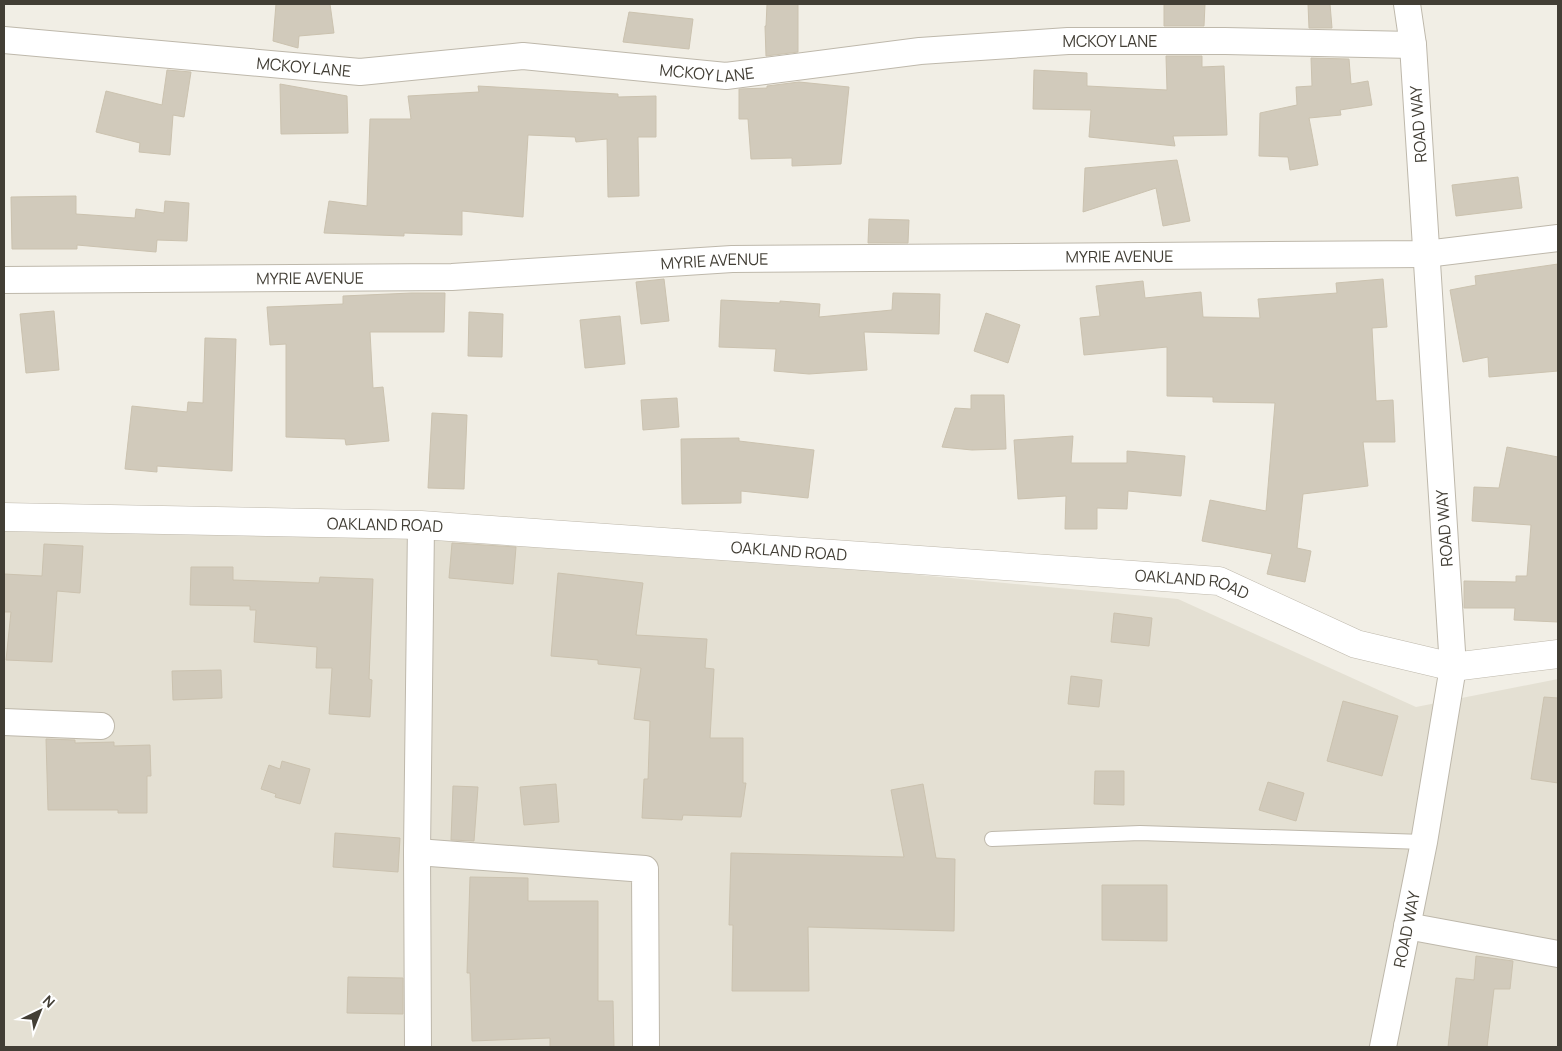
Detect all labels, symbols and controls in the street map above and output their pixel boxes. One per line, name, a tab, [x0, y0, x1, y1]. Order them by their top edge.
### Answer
street label: MCKOY LANE	[1062, 30, 1157, 52]
street label: MCKOY LANE	[256, 52, 352, 82]
street label: MCKOY LANE	[659, 59, 755, 87]
street label: ROAD WAY	[1404, 85, 1432, 163]
street label: MYRIE AVENUE	[1065, 245, 1173, 268]
street label: MYRIE AVENUE	[660, 248, 768, 275]
street label: MYRIE AVENUE	[256, 267, 364, 289]
street label: ROAD WAY	[1430, 489, 1458, 567]
street label: OAKLAND ROAD	[327, 512, 444, 538]
street label: OAKLAND ROAD	[730, 536, 848, 566]
street label: OAKLAND ROAD	[1134, 564, 1253, 605]
street label: ROAD WAY	[1388, 889, 1425, 969]
north arrow	[15, 986, 65, 1036]
text: N	[39, 991, 59, 1012]

